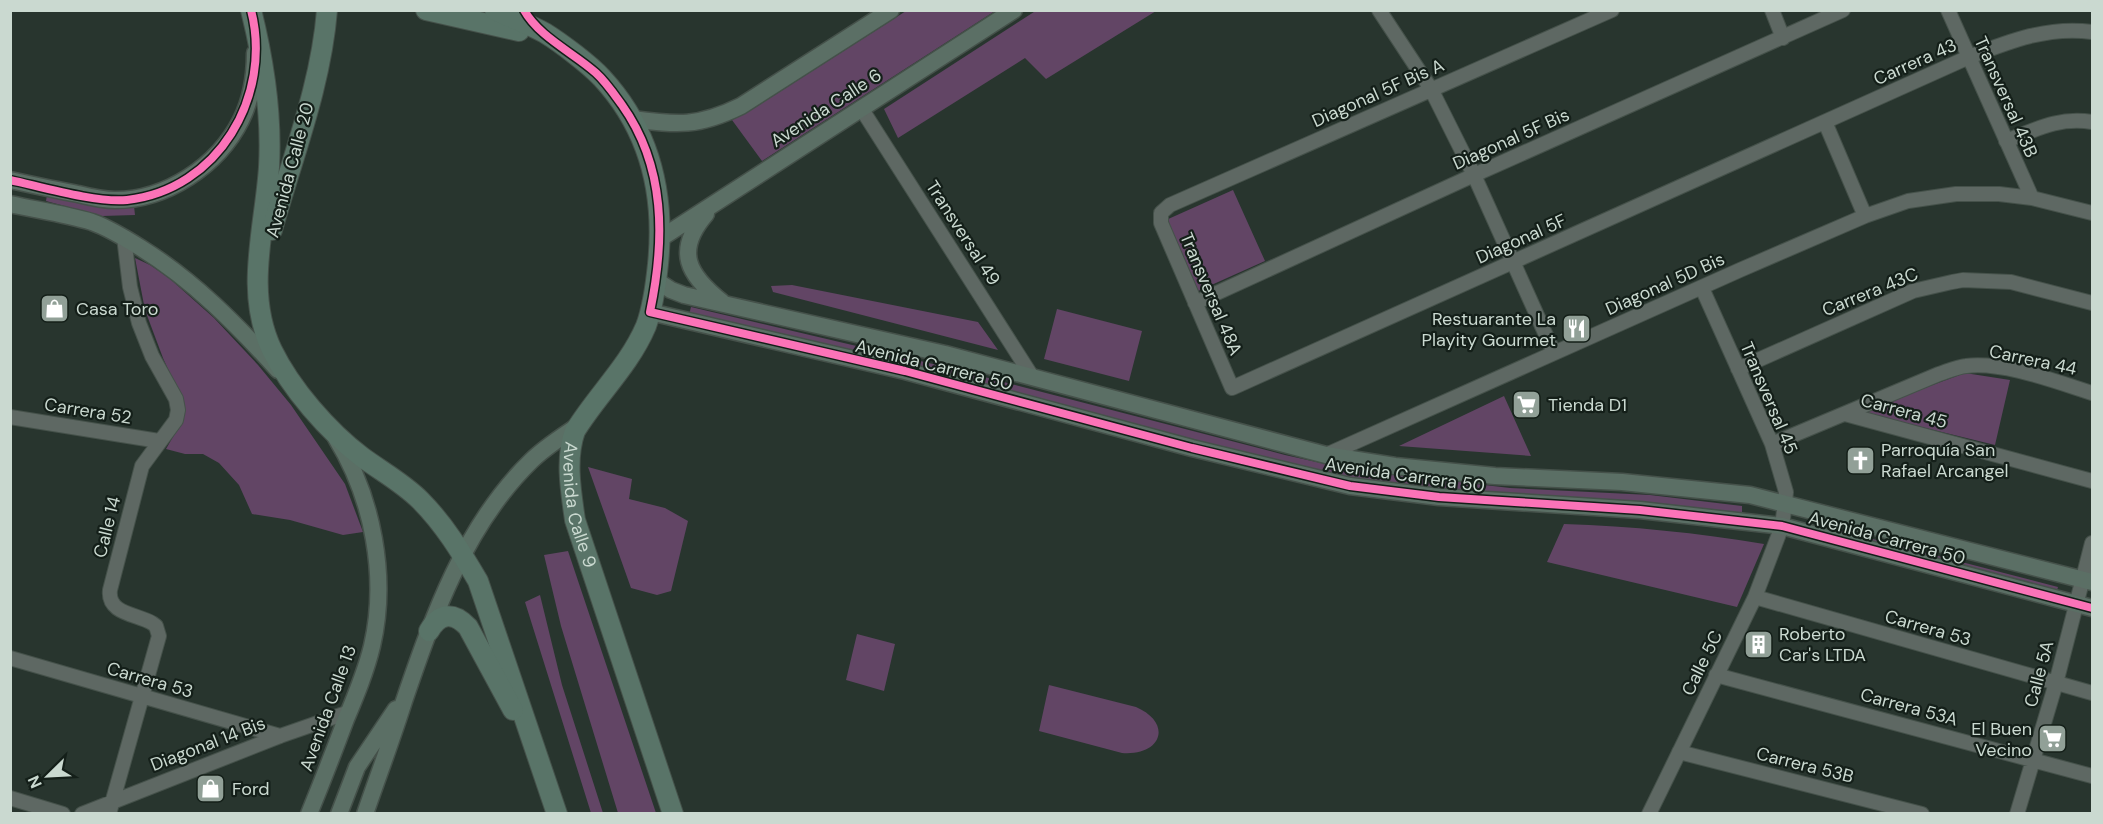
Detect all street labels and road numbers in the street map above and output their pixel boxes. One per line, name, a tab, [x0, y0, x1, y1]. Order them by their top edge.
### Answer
street label: Carrera 43	[1870, 33, 1960, 91]
street label: Transversal 43B	[1969, 33, 2044, 162]
street label: Diagonal 5F Bis A	[1308, 53, 1448, 133]
street label: Avenida Calle 6	[766, 63, 886, 153]
street label: Avenida Calle 20	[260, 100, 320, 240]
street label: Diagonal 5F Bis	[1449, 103, 1573, 175]
street label: Transversal 49	[920, 176, 1006, 290]
street label: Diagonal 5F	[1472, 208, 1570, 270]
street label: Transversal 48A	[1174, 229, 1248, 359]
street label: Diagonal 5D Bis	[1602, 247, 1728, 321]
street label: Carrera 43C	[1818, 262, 1922, 322]
street label: Avenida Carrera 50	[853, 334, 1015, 396]
street label: Transversal 45	[1735, 338, 1803, 458]
street label: Carrera 44	[1987, 339, 2079, 381]
street label: Carrera 45	[1858, 388, 1950, 434]
street label: Carrera 52	[43, 392, 133, 430]
street label: Avenida Calle 9	[557, 440, 602, 571]
street label: Avenida Carrera 50	[1323, 452, 1487, 498]
street label: Calle 14	[88, 494, 126, 560]
street label: Avenida Carrera 50	[1806, 506, 1968, 570]
street label: Carrera 53	[1882, 604, 1974, 652]
street label: Calle 5C	[1676, 626, 1728, 700]
street label: Calle 5A	[2019, 638, 2059, 710]
street label: Avenida Calle 13	[294, 641, 362, 775]
street label: Carrera 53	[104, 656, 196, 704]
street label: Carrera 53A	[1858, 682, 1960, 732]
street label: Diagonal 14 Bis	[147, 711, 269, 777]
street label: Carrera 53B	[1754, 741, 1856, 789]

